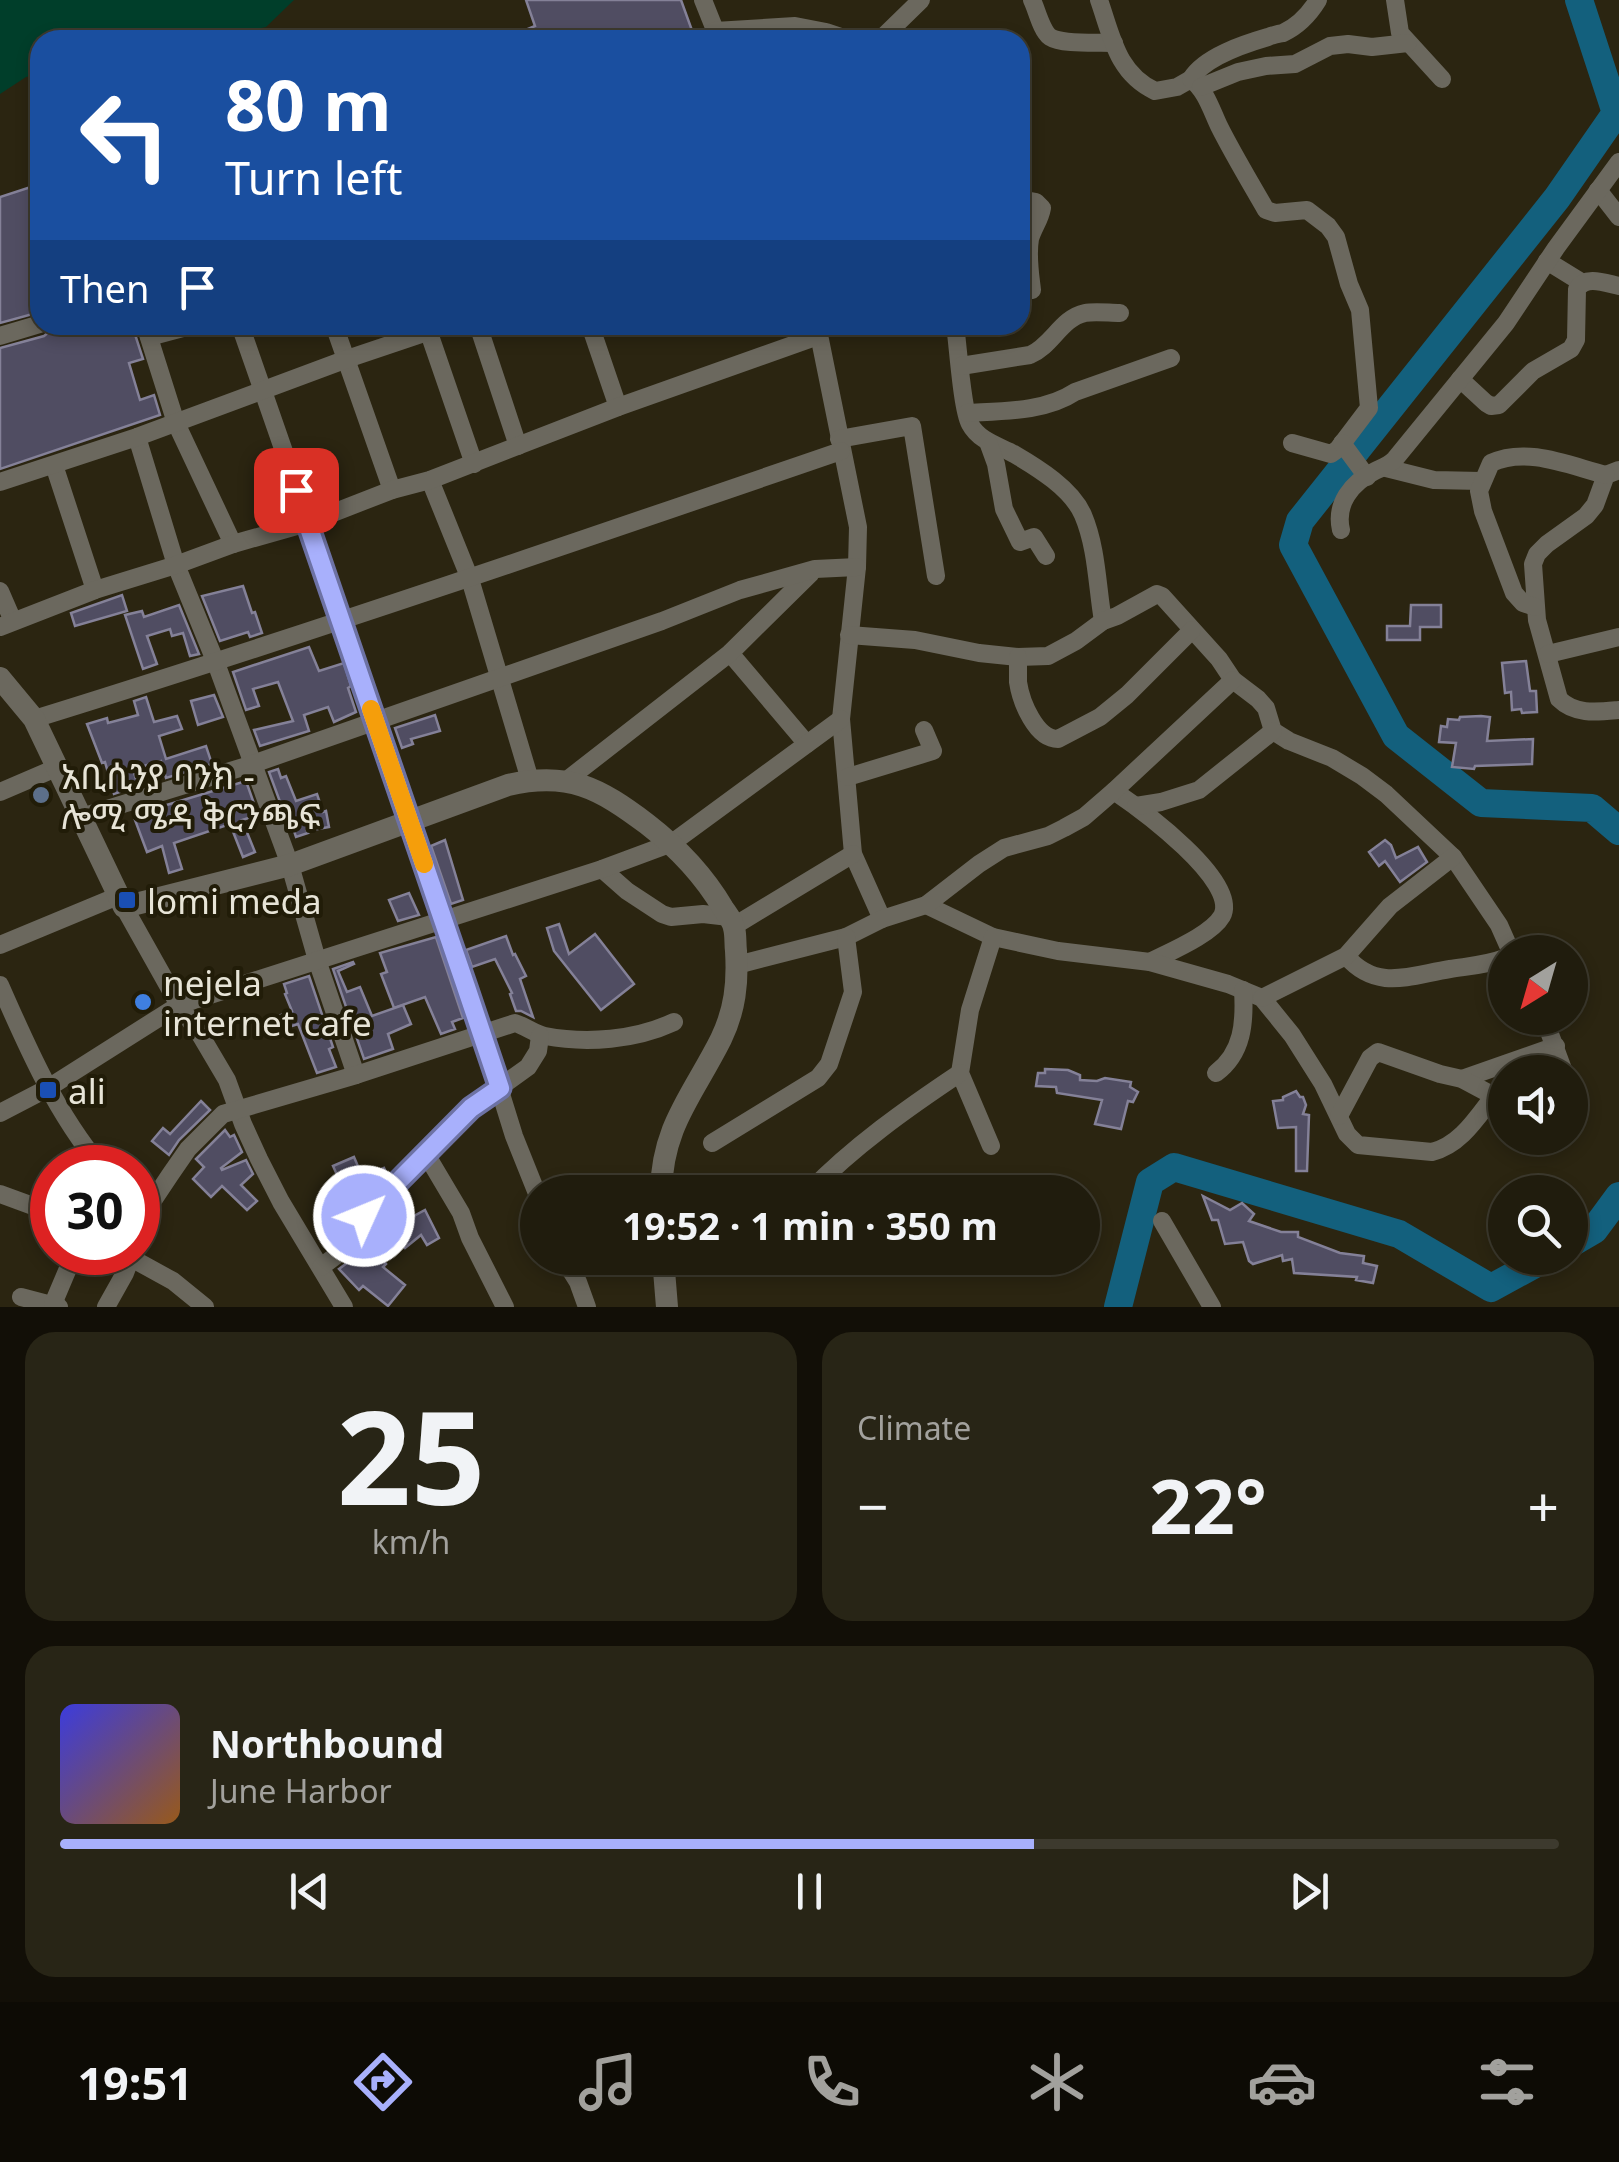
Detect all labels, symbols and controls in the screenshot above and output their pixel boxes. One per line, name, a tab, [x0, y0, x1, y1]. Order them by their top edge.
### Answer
text: 80 m	[225, 56, 392, 152]
icon: left	[60, 70, 190, 200]
text: Turn left	[225, 147, 402, 208]
icon: arrive	[170, 260, 225, 315]
text: Then	[60, 262, 150, 314]
pin	[254, 448, 339, 533]
icon: arrive	[269, 463, 324, 518]
place label: አቢሲንያ ባንክ - ሎሚ ሜዳ ቅርንጫፍ	[61, 752, 321, 839]
marker: አቢሲንያ ባንክ - ሎሚ ሜዳ ቅርንጫፍ	[30, 784, 52, 806]
place label: lomi meda	[147, 877, 322, 924]
marker: lomi meda	[116, 889, 138, 911]
north arrow	[1488, 935, 1588, 1035]
map controls	[1488, 935, 1588, 1275]
place label: nejela internet cafe	[163, 959, 372, 1046]
marker: nejela internet cafe	[132, 991, 154, 1013]
button: sound	[1488, 1055, 1588, 1155]
place label: ali	[68, 1067, 106, 1114]
marker: ali	[37, 1079, 59, 1101]
speed limit sign: 30	[30, 1145, 160, 1275]
position arrow	[312, 1164, 416, 1268]
button: search	[1488, 1175, 1588, 1275]
text: 19:52 · 1 min · 350 m	[622, 1199, 998, 1251]
text: 25	[337, 1366, 485, 1543]
text: Climate	[857, 1406, 971, 1449]
text: 22°	[1149, 1454, 1267, 1556]
text: −	[857, 1468, 888, 1543]
text: +	[1528, 1468, 1559, 1543]
text: km/h	[372, 1520, 450, 1563]
text: Northbound	[210, 1717, 444, 1769]
text: June Harbor	[210, 1769, 392, 1812]
icon: previous	[282, 1864, 337, 1919]
icon: pause	[782, 1864, 837, 1919]
icon: next	[1282, 1864, 1337, 1919]
icon: directions	[348, 2047, 418, 2117]
icon: music	[573, 2047, 643, 2117]
icon: phone	[797, 2047, 867, 2117]
icon: climate	[1022, 2047, 1092, 2117]
icon: car	[1247, 2047, 1317, 2117]
icon: filters	[1472, 2047, 1542, 2117]
text: 19:51	[77, 2052, 193, 2113]

